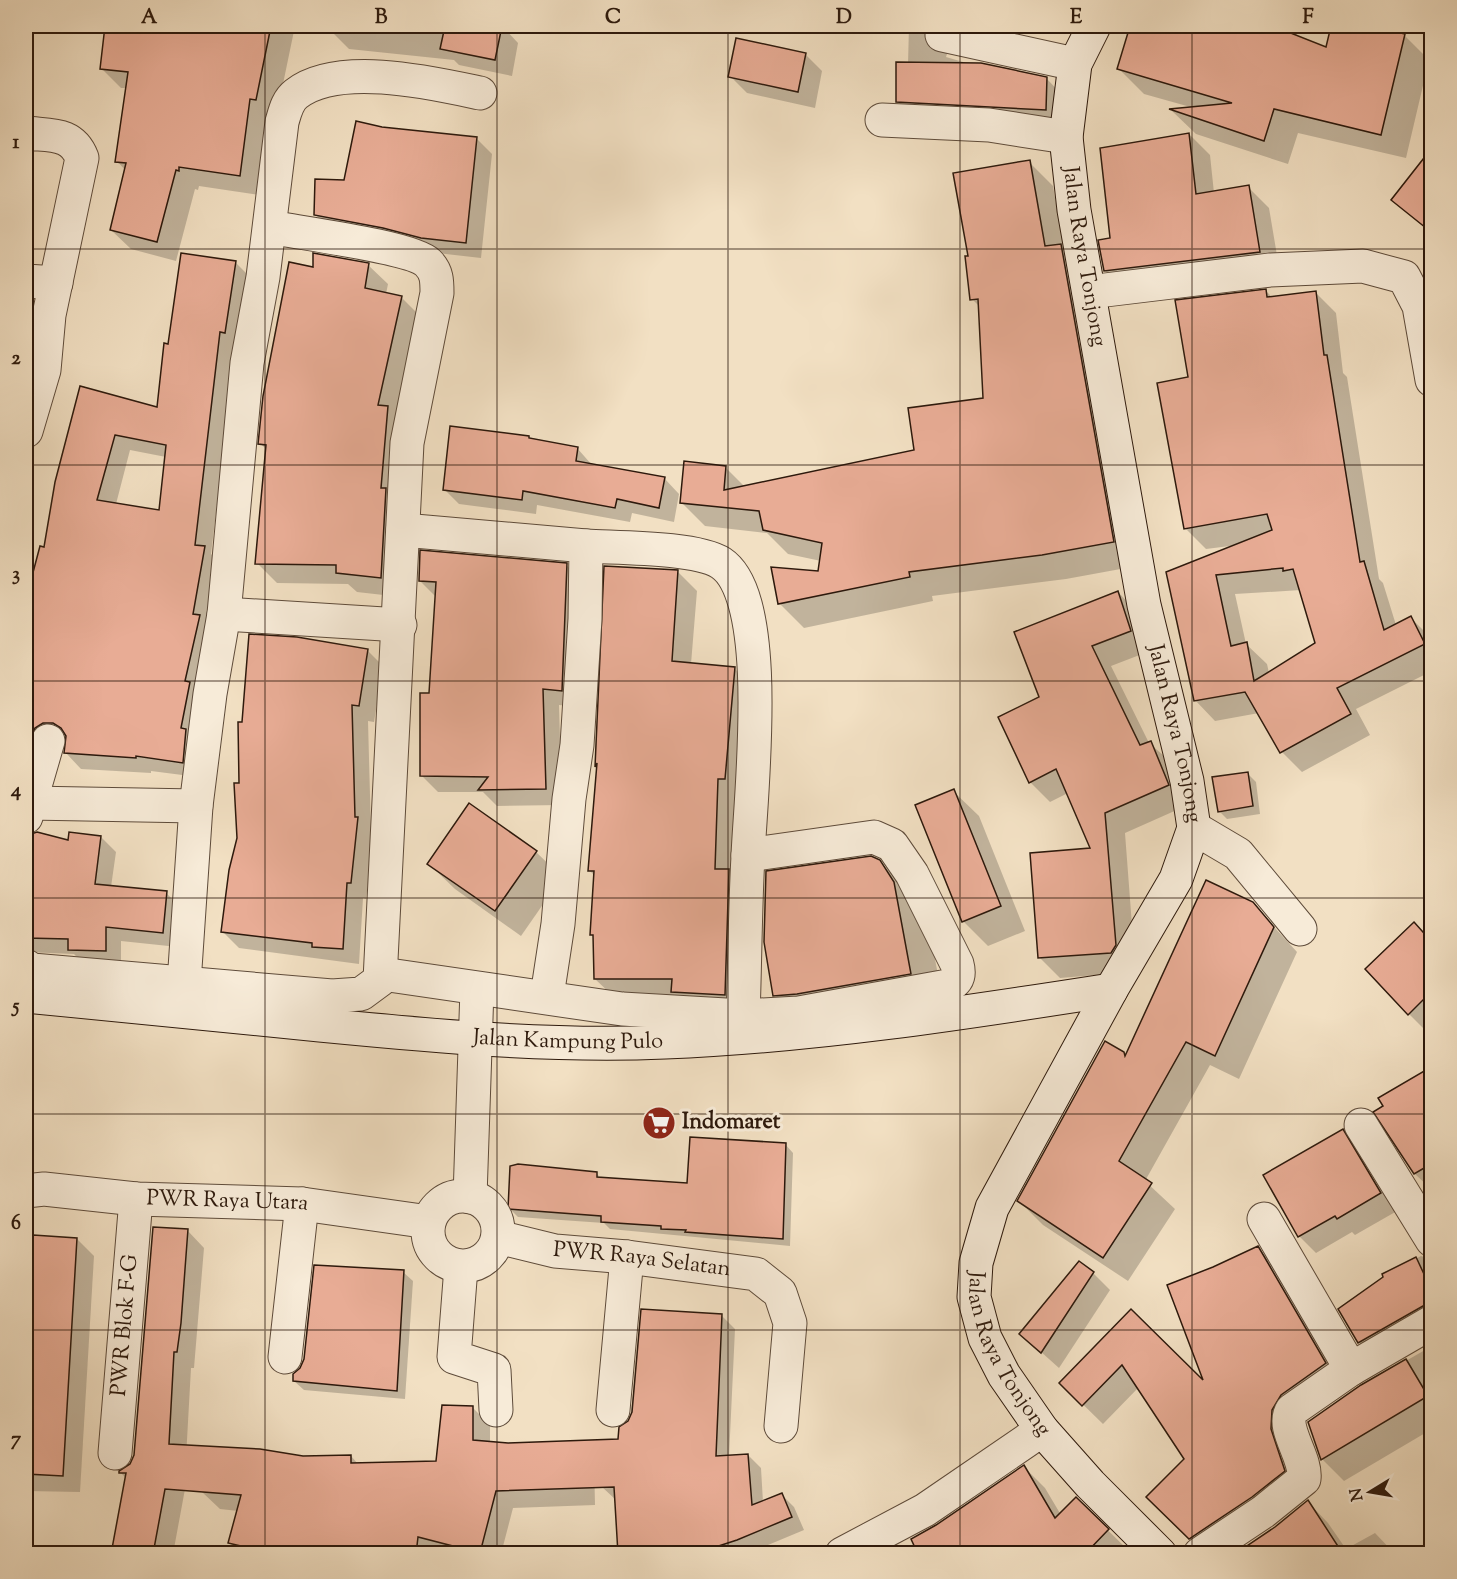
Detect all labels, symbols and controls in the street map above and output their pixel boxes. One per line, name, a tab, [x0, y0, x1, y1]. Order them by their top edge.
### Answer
text: A	[141, 4, 158, 33]
text: B	[375, 4, 388, 33]
text: C	[605, 4, 621, 33]
text: D	[836, 4, 852, 33]
text: E	[1070, 4, 1083, 33]
text: F	[1302, 4, 1314, 33]
text: 1	[13, 129, 20, 158]
street label: Jalan Raya Tonjong	[1053, 164, 1114, 349]
text: 2	[11, 345, 21, 374]
text: 3	[12, 561, 20, 590]
street label: Jalan Raya Tonjong	[1138, 640, 1209, 825]
text: 4	[10, 777, 21, 806]
text: 5	[11, 993, 20, 1022]
street label: Jalan Kampung Pulo	[471, 1022, 664, 1059]
supermarket icon: Indomaret	[641, 1105, 677, 1141]
place label: Indomaret	[682, 1107, 781, 1139]
street label: PWR Raya Utara	[146, 1183, 310, 1221]
text: 6	[11, 1210, 21, 1239]
street label: PWR Raya Selatan	[552, 1235, 732, 1286]
street label: PWR Blok F-G	[104, 1253, 147, 1398]
street label: Jalan Raya Tonjong	[958, 1269, 1058, 1444]
text: 7	[11, 1426, 22, 1455]
north arrow	[1340, 1462, 1400, 1522]
text: N	[1345, 1486, 1370, 1503]

